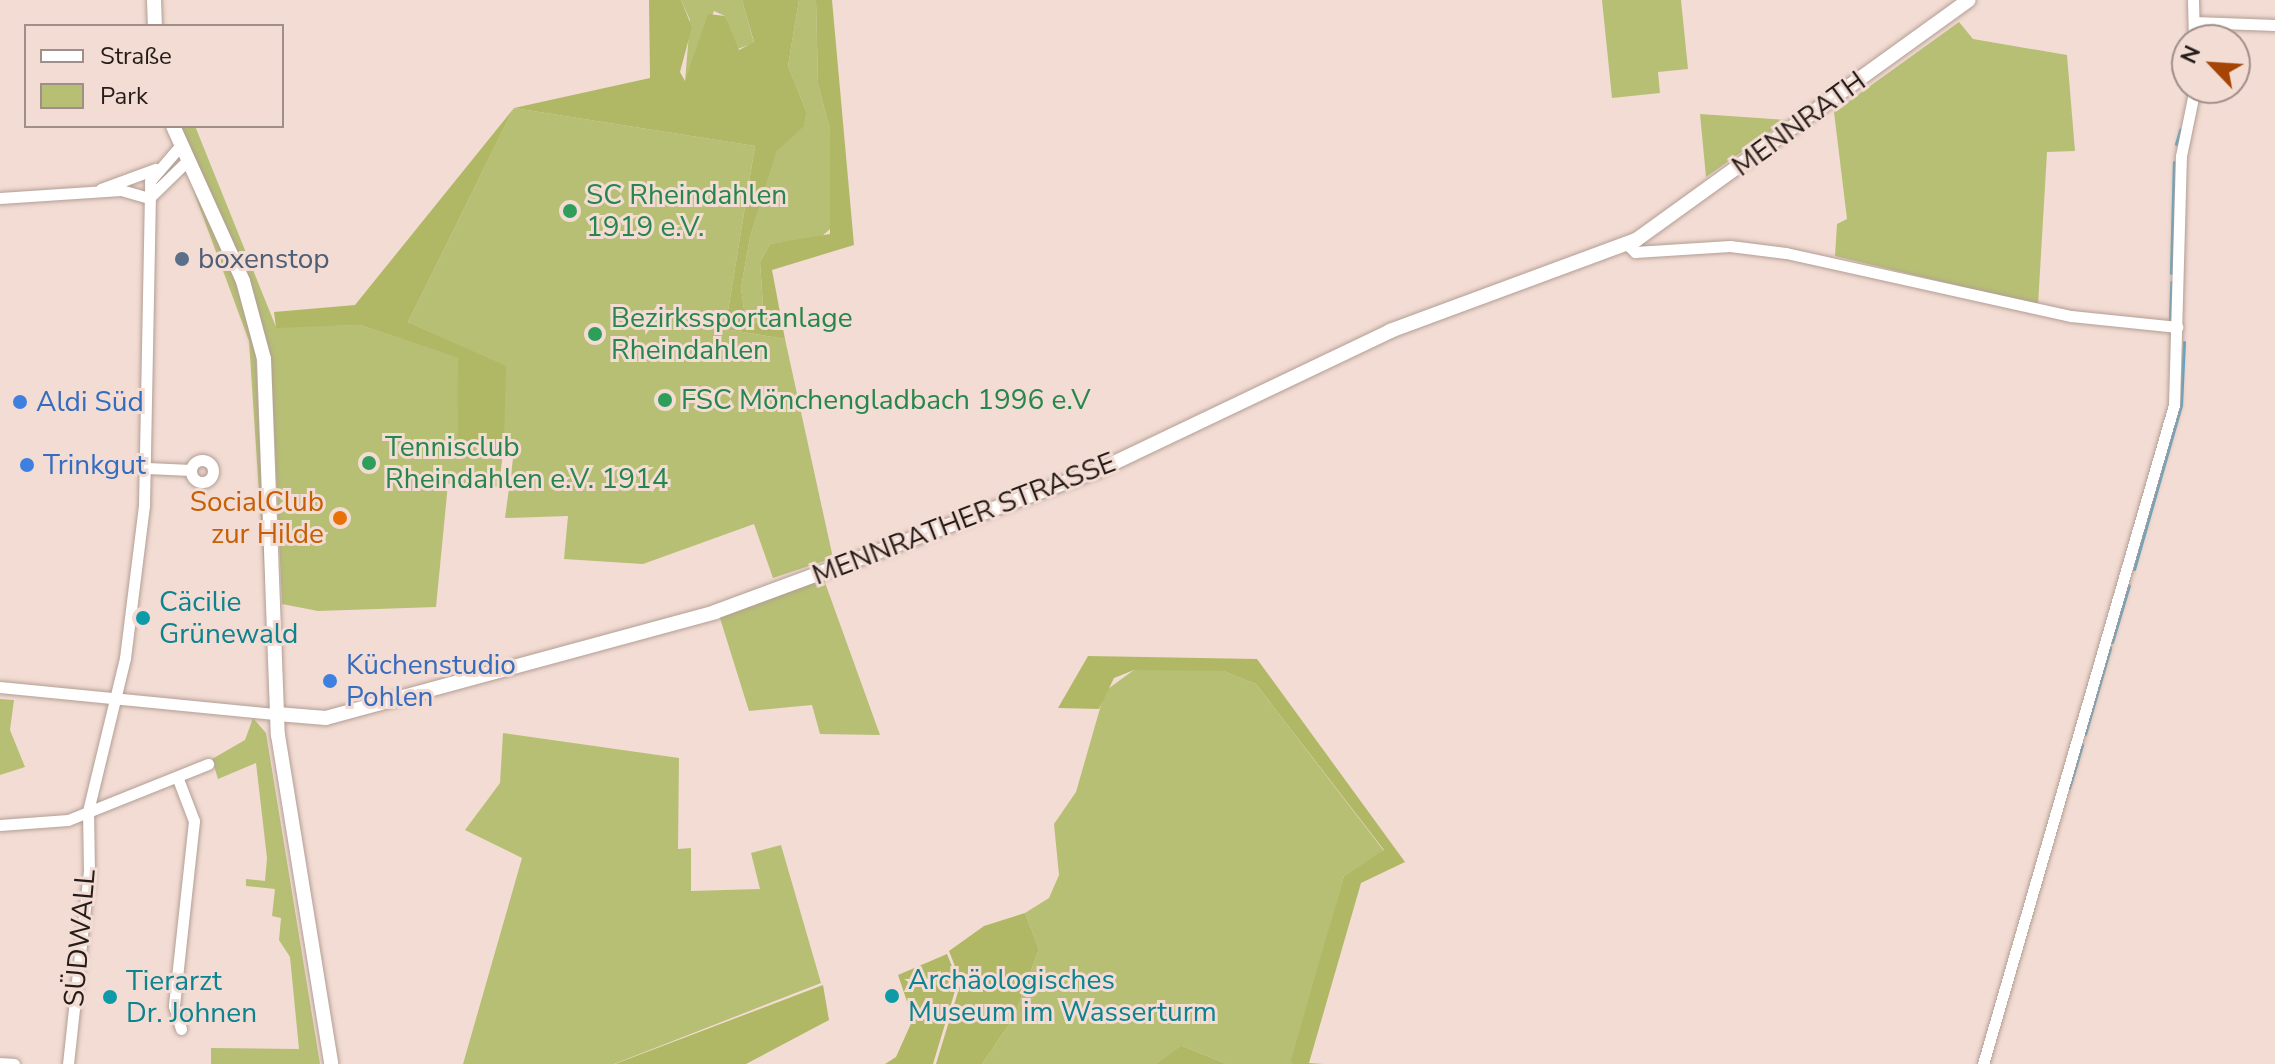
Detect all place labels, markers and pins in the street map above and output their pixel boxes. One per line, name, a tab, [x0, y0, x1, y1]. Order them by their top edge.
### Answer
place label: SC Rheindahlen 1919 e.V.	[586, 178, 787, 244]
marker: SC Rheindahlen 1919 e.V.	[561, 202, 579, 220]
place label: boxenstop	[198, 242, 330, 276]
marker: boxenstop	[173, 250, 191, 268]
place label: Bezirkssportanlage Rheindahlen	[611, 301, 853, 367]
marker: Bezirkssportanlage Rheindahlen	[586, 325, 604, 343]
place label: FSC Mönchengladbach 1996 e.V	[681, 383, 1091, 417]
place label: Aldi Süd	[36, 385, 144, 419]
marker: FSC Mönchengladbach 1996 e.V	[656, 391, 674, 409]
marker: Aldi Süd	[11, 393, 29, 411]
place label: Tennisclub Rheindahlen e.V. 1914	[385, 430, 669, 496]
place label: Trinkgut	[43, 448, 146, 482]
marker: Tennisclub Rheindahlen e.V. 1914	[360, 454, 378, 472]
marker: Trinkgut	[18, 456, 36, 474]
place label: SocialClub zur Hilde	[190, 485, 324, 551]
marker: SocialClub zur Hilde	[331, 509, 349, 527]
place label: Cäcilie Grünewald	[159, 585, 298, 651]
marker: Cäcilie Grünewald	[134, 609, 152, 627]
place label: Küchenstudio Pohlen	[346, 648, 516, 714]
marker: Küchenstudio Pohlen	[321, 672, 339, 690]
place label: Archäologisches Museum im Wasserturm	[908, 963, 1217, 1029]
place label: Tierarzt Dr. Johnen	[126, 964, 257, 1030]
marker: Archäologisches Museum im Wasserturm	[883, 987, 901, 1005]
marker: Tierarzt Dr. Johnen	[101, 988, 119, 1006]

